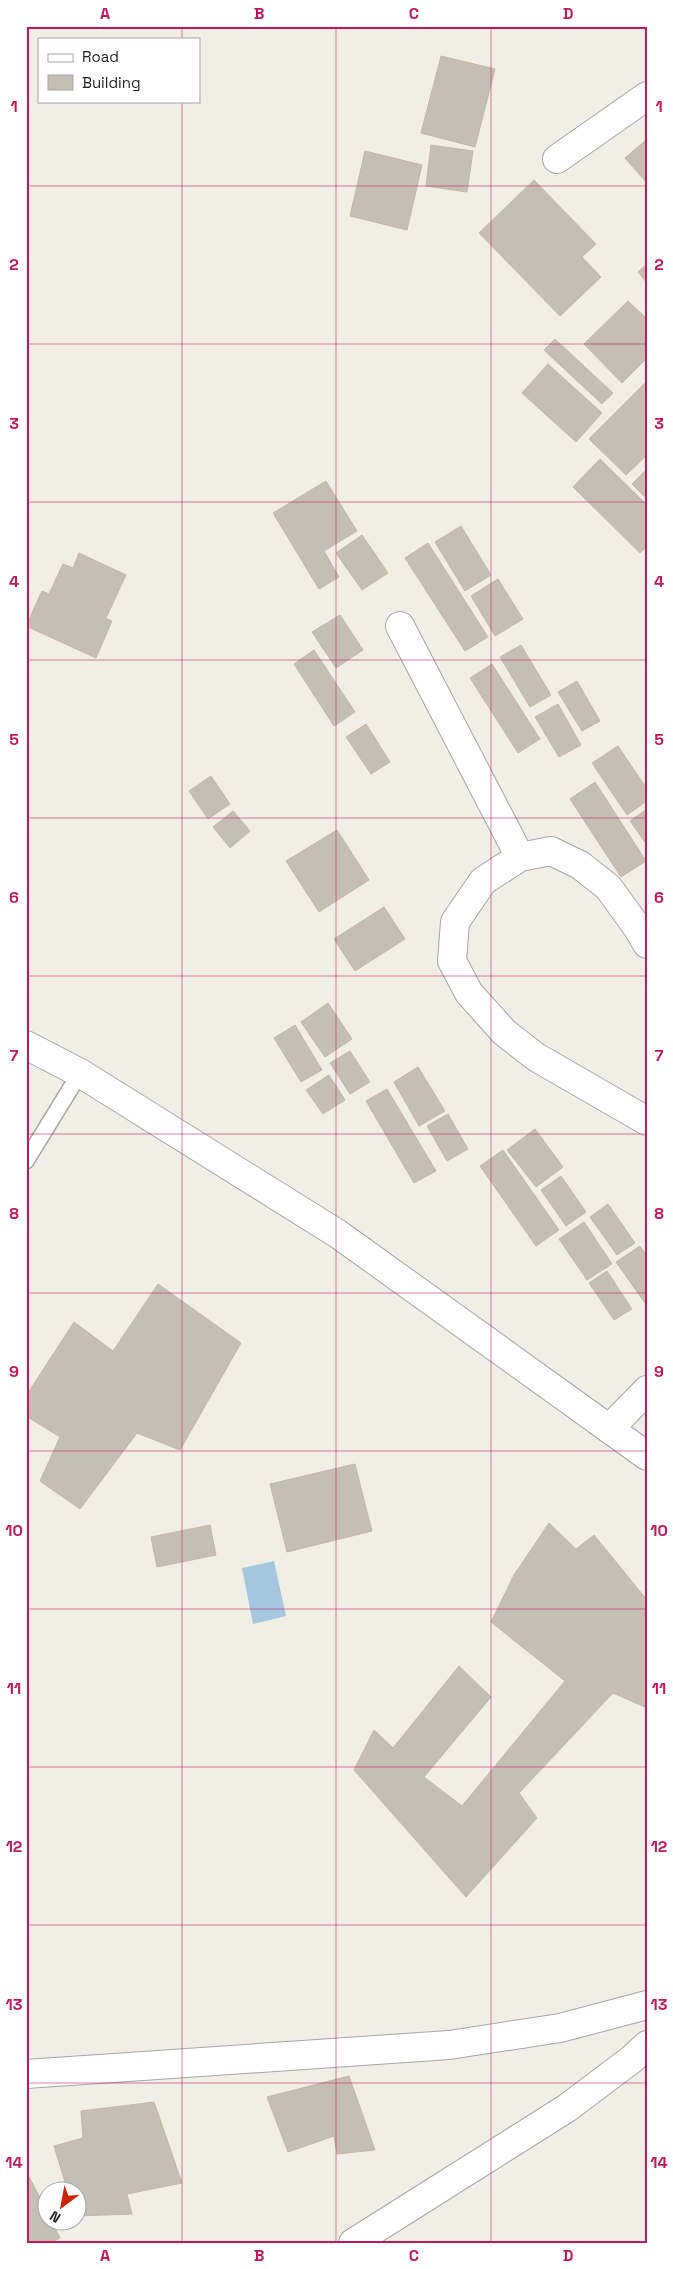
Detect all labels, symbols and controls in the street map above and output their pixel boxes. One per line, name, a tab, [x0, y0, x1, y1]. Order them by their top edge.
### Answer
text: A	[100, 3, 110, 24]
text: B	[254, 3, 264, 24]
text: C	[409, 3, 419, 24]
text: D	[563, 3, 573, 24]
legend	[38, 38, 200, 102]
text: Road	[82, 47, 119, 66]
text: Building	[82, 73, 141, 92]
text: 1	[10, 96, 18, 117]
text: 1	[655, 96, 663, 117]
text: 2	[9, 254, 19, 275]
text: 2	[654, 254, 664, 275]
text: 3	[9, 413, 19, 434]
text: 3	[654, 413, 664, 434]
text: 4	[9, 571, 19, 592]
text: 4	[654, 571, 664, 592]
text: 5	[9, 729, 19, 750]
text: 5	[654, 729, 664, 750]
text: 6	[9, 887, 19, 908]
text: 6	[654, 887, 664, 908]
text: 7	[10, 1045, 19, 1066]
text: 7	[655, 1045, 664, 1066]
text: 8	[9, 1203, 19, 1224]
text: 8	[654, 1203, 664, 1224]
text: 9	[9, 1361, 19, 1382]
text: 9	[654, 1361, 664, 1382]
text: 10	[5, 1520, 23, 1541]
text: 10	[650, 1520, 668, 1541]
text: 11	[7, 1678, 21, 1699]
text: 11	[652, 1678, 666, 1699]
text: 12	[6, 1836, 22, 1857]
text: 12	[651, 1836, 667, 1857]
text: 13	[6, 1994, 23, 2015]
text: 13	[651, 1994, 668, 2015]
text: 14	[5, 2152, 23, 2173]
text: 14	[650, 2152, 668, 2173]
north arrow	[38, 2182, 88, 2232]
text: N	[46, 2207, 64, 2227]
text: A	[100, 2245, 110, 2266]
text: B	[254, 2245, 264, 2266]
text: C	[409, 2245, 419, 2266]
text: D	[563, 2245, 573, 2266]

